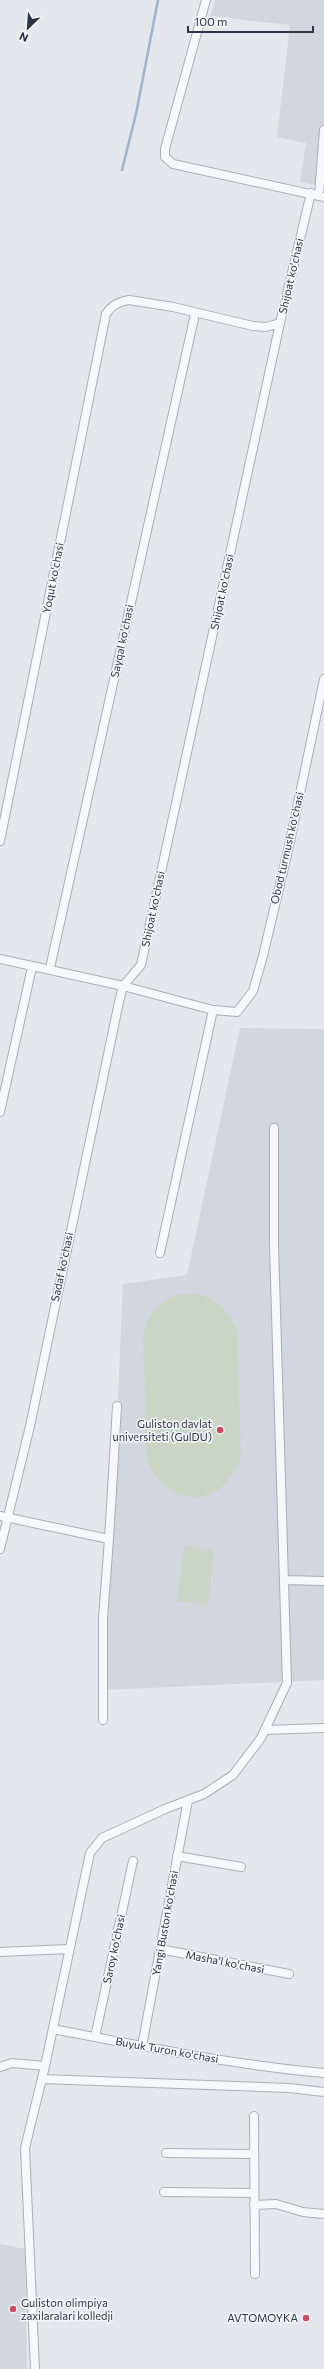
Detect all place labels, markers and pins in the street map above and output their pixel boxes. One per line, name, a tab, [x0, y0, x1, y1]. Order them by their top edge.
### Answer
place label: Guliston davlat universiteti (GulDU)	[113, 1417, 212, 1443]
marker: Guliston davlat universiteti (GulDU)	[215, 1425, 225, 1435]
place label: Guliston olimpiya zaxilaralari kolledji	[21, 2296, 113, 2322]
marker: Guliston olimpiya zaxilaralari kolledji	[8, 2304, 18, 2314]
place label: AVTOMOYKA	[227, 2311, 298, 2324]
marker: AVTOMOYKA	[301, 2313, 311, 2323]

